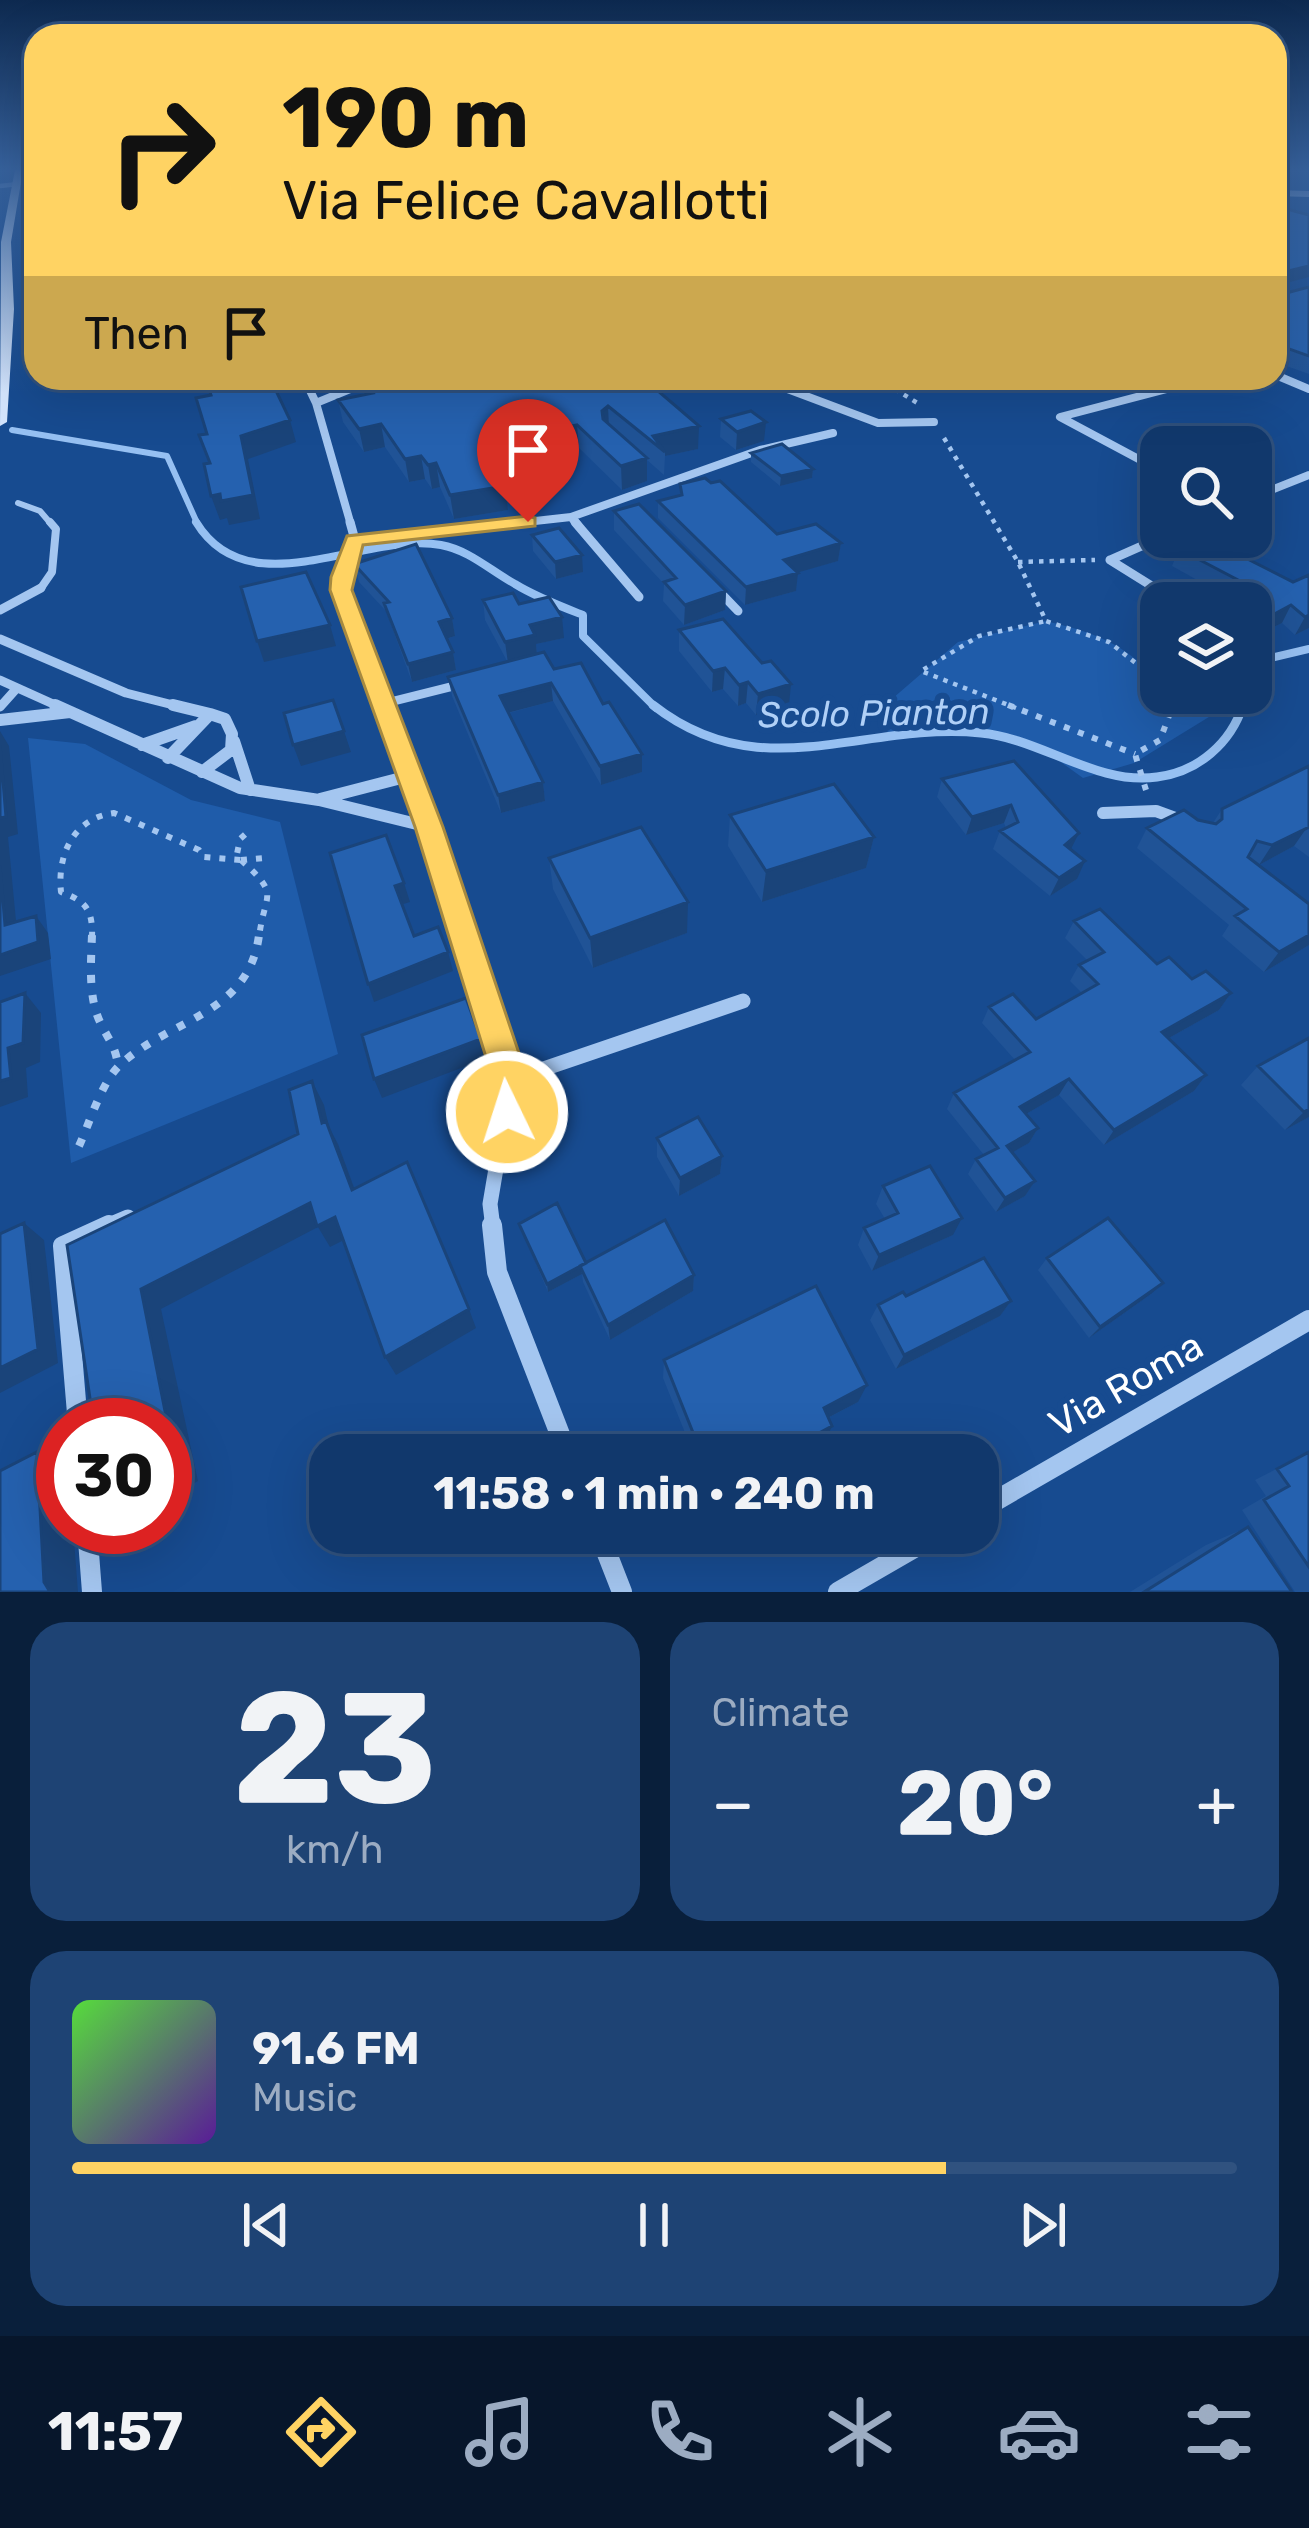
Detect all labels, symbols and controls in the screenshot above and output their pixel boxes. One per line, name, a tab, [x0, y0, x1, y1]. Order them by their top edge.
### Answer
text: 190 m	[282, 68, 530, 168]
icon: right	[84, 72, 240, 228]
text: Via Felice Cavallotti	[282, 169, 770, 233]
icon: arrive	[213, 300, 279, 366]
text: Then	[84, 307, 189, 360]
pin	[477, 399, 579, 522]
icon: arrive	[495, 417, 561, 483]
map controls	[1140, 426, 1272, 714]
button: search	[1140, 426, 1272, 558]
button: layers	[1140, 582, 1272, 714]
water label: Scolo Pianton	[758, 689, 990, 737]
position arrow	[444, 1049, 570, 1175]
street label: Via Roma	[1041, 1323, 1211, 1447]
speed limit sign: 30	[36, 1398, 192, 1554]
text: 11:58 · 1 min · 240 m	[433, 1467, 875, 1520]
text: 23	[233, 1656, 437, 1841]
text: Climate	[712, 1690, 850, 1736]
text: 20°	[897, 1750, 1053, 1857]
text: −	[712, 1764, 754, 1843]
text: +	[1196, 1764, 1237, 1843]
text: km/h	[286, 1827, 383, 1873]
text: 91.6 FM	[252, 2022, 420, 2075]
text: Music	[252, 2075, 357, 2121]
icon: previous	[233, 2192, 299, 2258]
icon: pause	[621, 2192, 687, 2258]
icon: next	[1010, 2192, 1076, 2258]
icon: directions	[279, 2390, 363, 2474]
icon: music	[458, 2390, 542, 2474]
icon: phone	[638, 2390, 722, 2474]
icon: climate	[818, 2390, 902, 2474]
icon: car	[997, 2390, 1081, 2474]
icon: filters	[1177, 2390, 1261, 2474]
text: 11:57	[48, 2400, 183, 2464]

